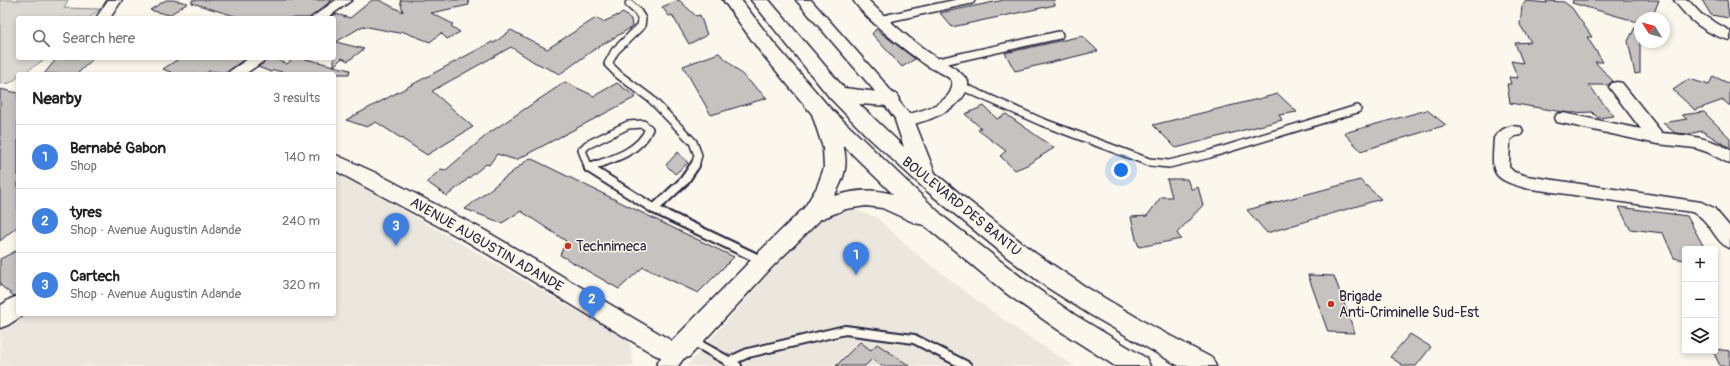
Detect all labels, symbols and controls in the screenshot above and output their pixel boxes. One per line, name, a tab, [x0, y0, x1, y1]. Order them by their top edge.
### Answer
north arrow	[1634, 12, 1670, 48]
search box	[16, 16, 336, 60]
icon: search	[30, 27, 52, 49]
text: Search here	[62, 29, 135, 48]
text: Nearby	[32, 88, 81, 109]
text: 3 results	[273, 90, 320, 106]
text: Bernabé Gabon	[70, 139, 166, 158]
text: 1	[42, 149, 48, 165]
text: 140 m	[284, 149, 320, 165]
street label: BOULEVARD DES BANTU	[899, 153, 1025, 260]
text: Shop	[70, 158, 97, 174]
your location	[1111, 160, 1131, 180]
street label: AVENUE AUGUSTIN ADANDE	[407, 194, 566, 295]
text: tyres	[70, 203, 102, 222]
text: 2	[41, 213, 49, 229]
text: 240 m	[282, 213, 320, 229]
pin: 3	[383, 213, 409, 246]
text: Shop · Avenue Augustin Adande	[70, 222, 241, 238]
place label: Technimeca	[576, 238, 647, 255]
marker: Technimeca	[563, 241, 573, 251]
pin: 1	[843, 242, 869, 275]
map controls	[1682, 246, 1718, 354]
button: +	[1682, 246, 1718, 282]
text: Cartech	[70, 267, 120, 286]
text: 3	[41, 277, 49, 293]
text: 320 m	[282, 277, 320, 293]
button: −	[1682, 282, 1718, 318]
text: Shop · Avenue Augustin Adande	[70, 286, 241, 302]
pin: 2	[579, 286, 605, 319]
place label: Brigade Anti-Criminelle Sud-Est	[1339, 288, 1480, 321]
marker: Brigade Anti-Criminelle Sud-Est	[1326, 299, 1336, 309]
button: layers	[1682, 318, 1718, 354]

